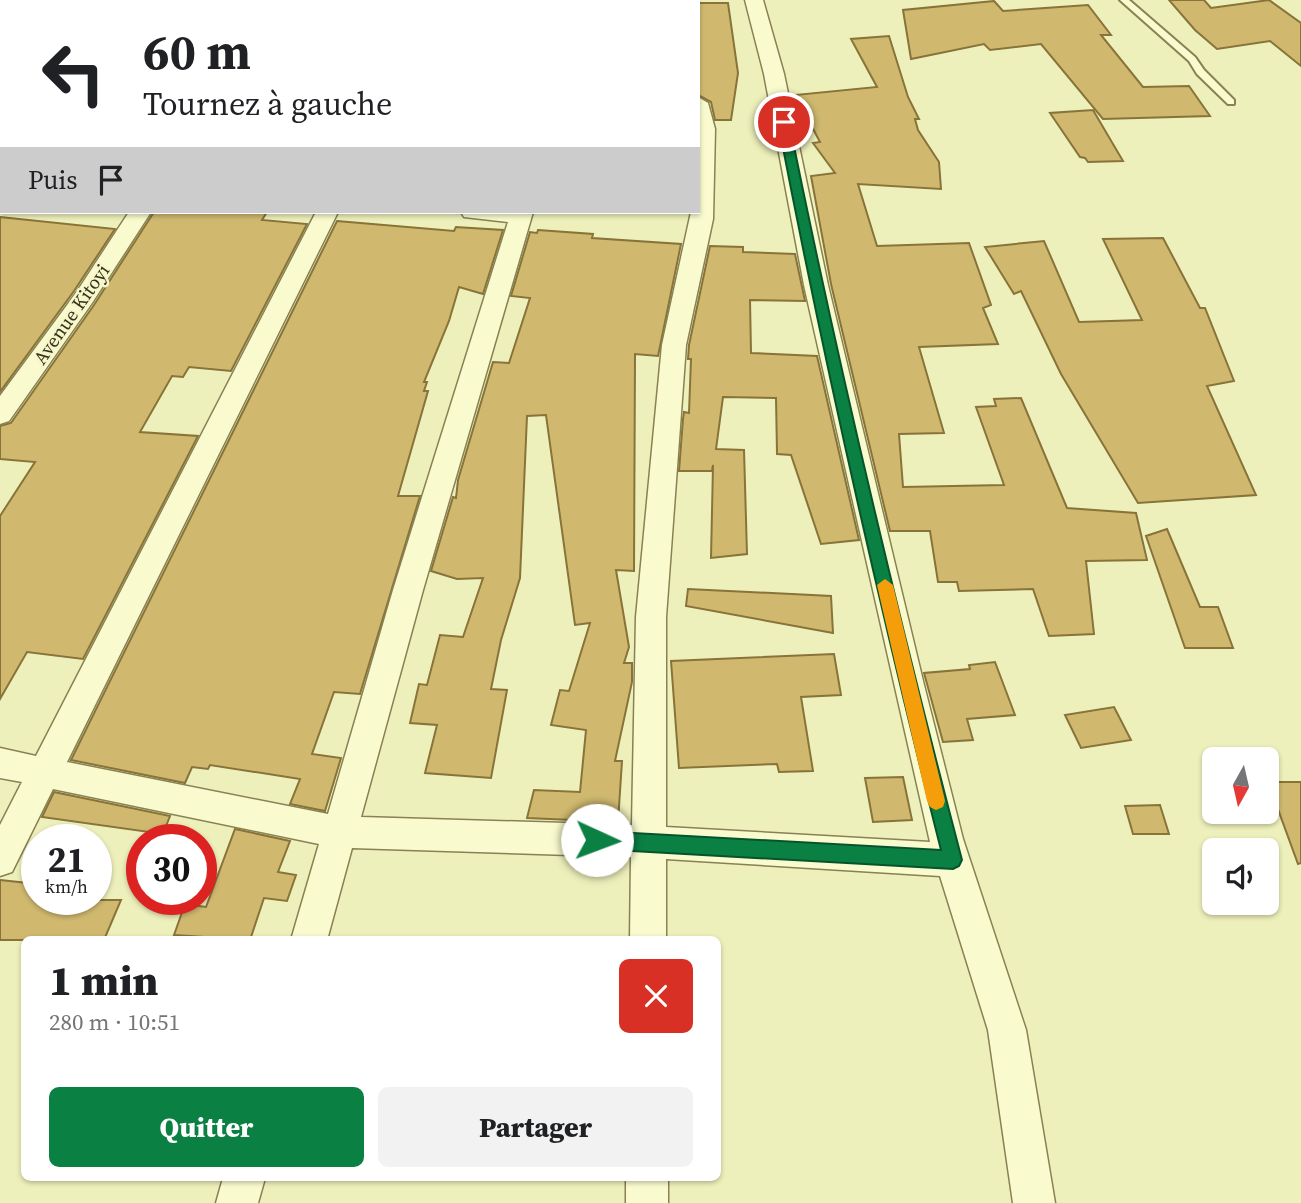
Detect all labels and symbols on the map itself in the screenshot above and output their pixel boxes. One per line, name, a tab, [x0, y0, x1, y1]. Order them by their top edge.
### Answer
pin	[754, 92, 814, 152]
street label: Avenue Kitoyi	[27, 258, 115, 369]
north arrow	[1202, 747, 1279, 824]
position arrow	[560, 803, 634, 877]
speed limit sign: 30	[126, 824, 217, 915]

